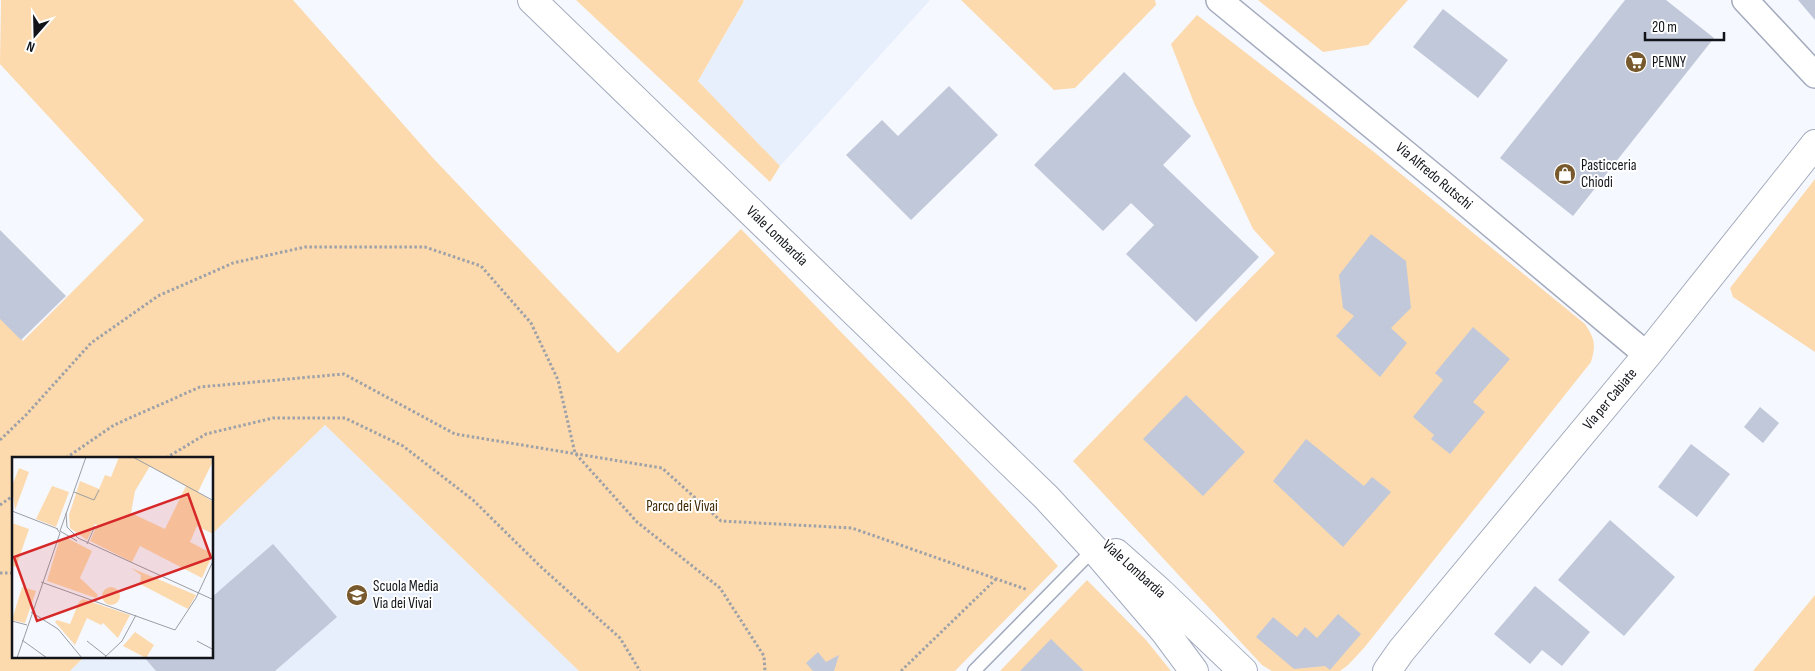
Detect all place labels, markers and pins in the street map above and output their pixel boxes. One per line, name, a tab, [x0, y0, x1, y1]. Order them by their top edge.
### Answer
supermarket icon: PENNY	[1624, 50, 1648, 74]
place label: PENNY	[1652, 53, 1687, 72]
place label: Pasticceria Chiodi	[1581, 156, 1637, 192]
shop icon: Pasticceria Chiodi	[1553, 162, 1577, 186]
place label: Scuola Media Via dei Vivai	[373, 577, 439, 613]
school or university icon: Scuola Media Via dei Vivai	[345, 583, 369, 607]

